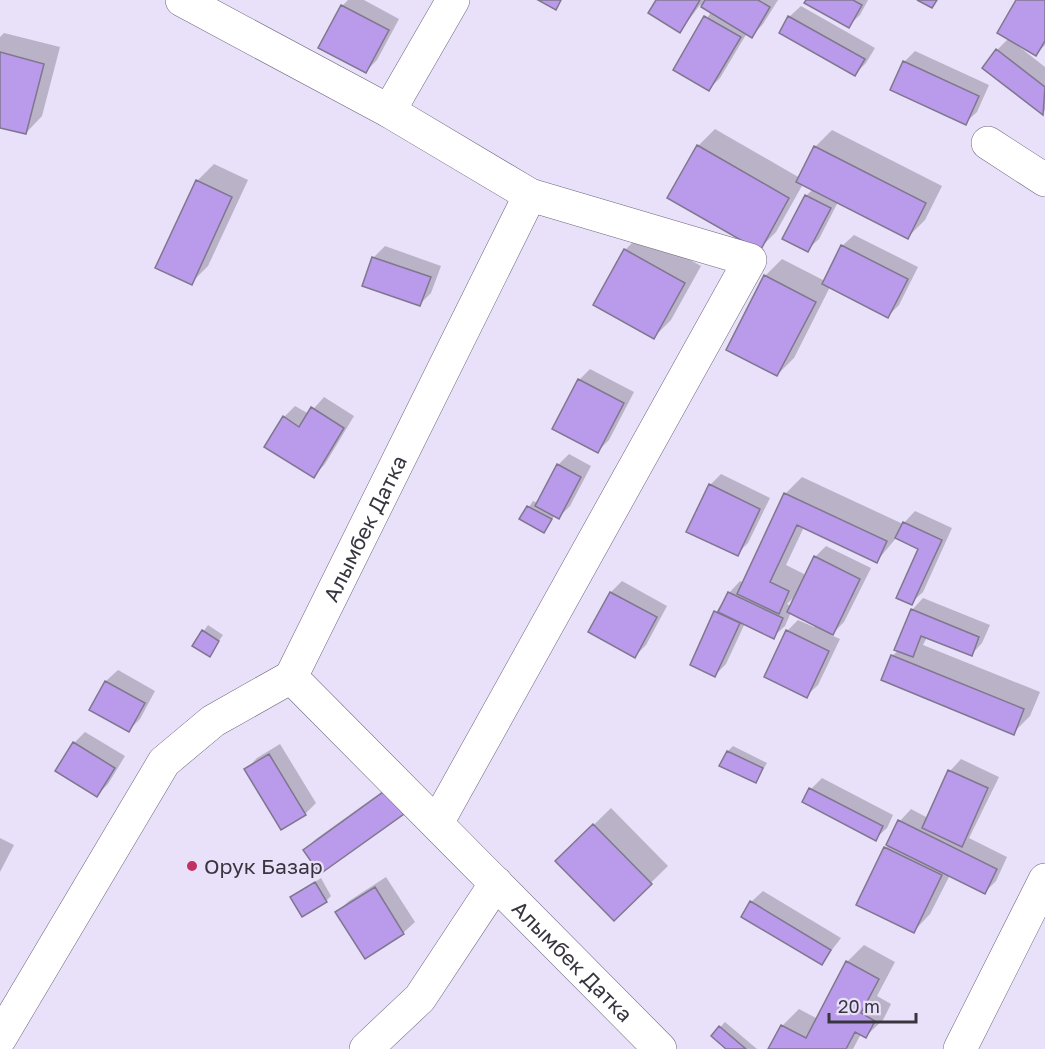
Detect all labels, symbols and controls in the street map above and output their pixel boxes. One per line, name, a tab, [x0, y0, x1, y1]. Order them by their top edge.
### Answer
street label: Алымбек Датка	[317, 451, 412, 606]
place label: Орук Базар	[204, 853, 323, 879]
marker: Орук Базар	[185, 859, 199, 873]
street label: Алымбек Датка	[507, 895, 638, 1027]
scale bar	[829, 986, 916, 1024]
text: 20 m	[838, 995, 880, 1017]

